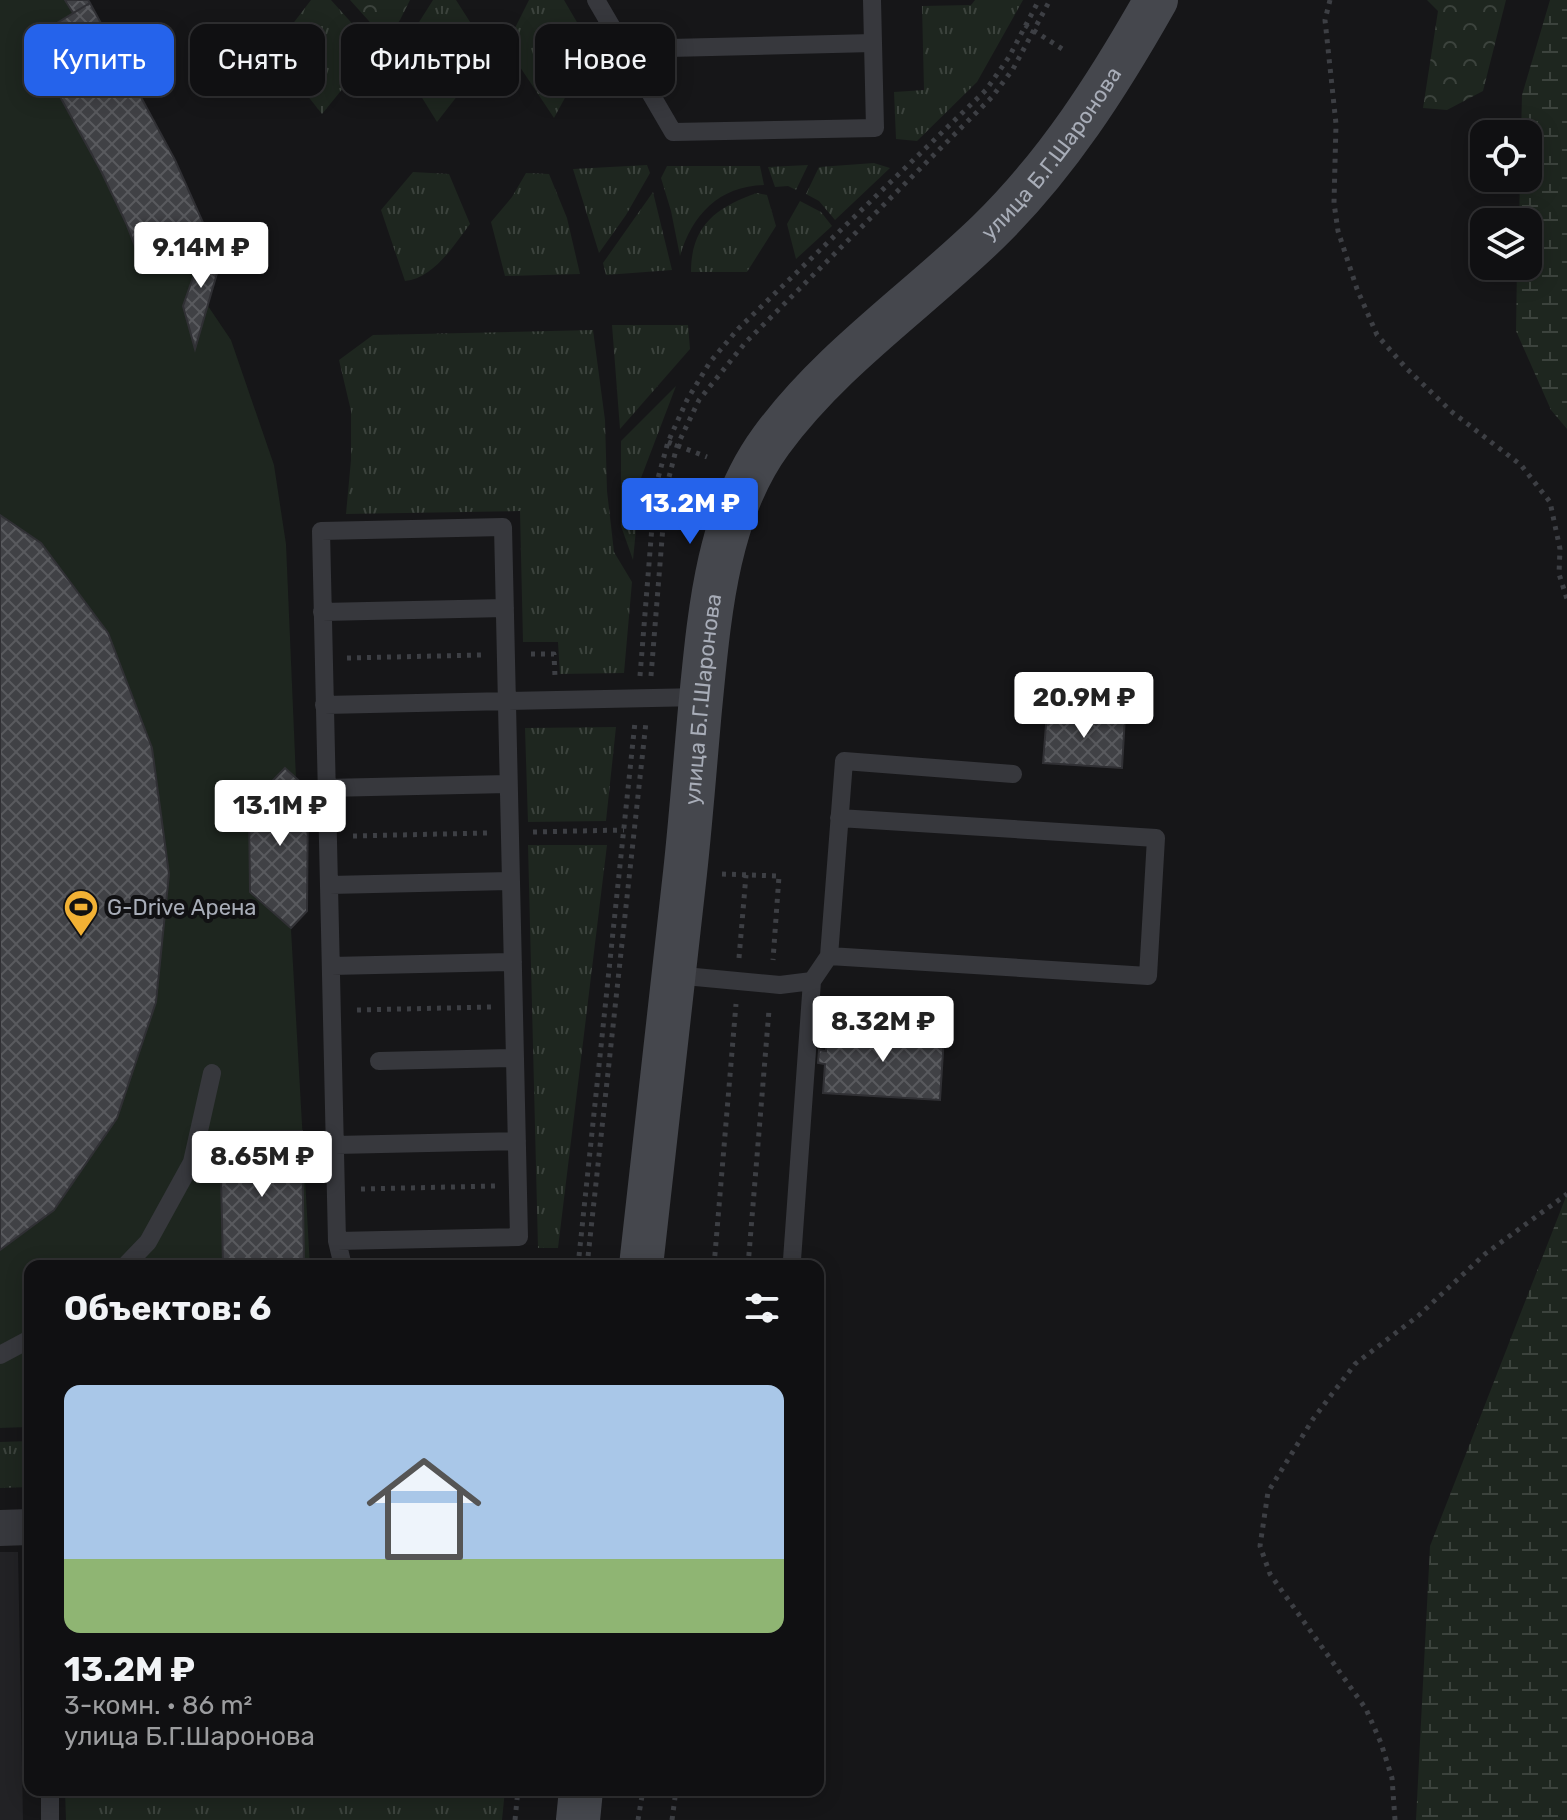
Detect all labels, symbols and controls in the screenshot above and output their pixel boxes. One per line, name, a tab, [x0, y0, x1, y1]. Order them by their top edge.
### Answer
chip: Купить	[24, 24, 174, 96]
chip: Снять	[190, 24, 325, 96]
chip: Фильтры	[341, 24, 519, 96]
chip: Новое	[535, 24, 675, 96]
street label: улица Б.Г.Шаронова	[975, 62, 1127, 245]
map controls	[1470, 120, 1542, 280]
button: locate	[1470, 120, 1542, 192]
button: layers	[1470, 208, 1542, 280]
pin: 9.14M ₽	[127, 222, 275, 290]
text: 9.14M ₽	[152, 232, 250, 263]
pin: 13.2M ₽	[616, 478, 764, 546]
text: 13.2M ₽	[640, 488, 740, 519]
street label: улица Б.Г.Шаронова	[678, 592, 727, 806]
pin: 20.9M ₽	[1010, 672, 1158, 740]
text: 20.9M ₽	[1032, 682, 1136, 713]
pin: 13.1M ₽	[206, 780, 354, 848]
text: 13.1M ₽	[233, 790, 327, 821]
sports icon: G-Drive Арена	[62, 888, 100, 938]
place label: G-Drive Арена	[107, 894, 257, 921]
pin: 8.32M ₽	[809, 996, 957, 1064]
text: 8.32M ₽	[831, 1006, 935, 1037]
pin: 8.65M ₽	[188, 1131, 336, 1199]
text: 8.65M ₽	[210, 1141, 314, 1172]
icon: filters	[740, 1286, 784, 1330]
text: Объектов: 6	[64, 1288, 271, 1329]
icon: home	[352, 1437, 496, 1581]
text: 13.2M ₽	[64, 1649, 195, 1690]
text: 3-комн. · 86 m²	[64, 1690, 252, 1721]
text: улица Б.Г.Шаронова	[64, 1721, 315, 1752]

